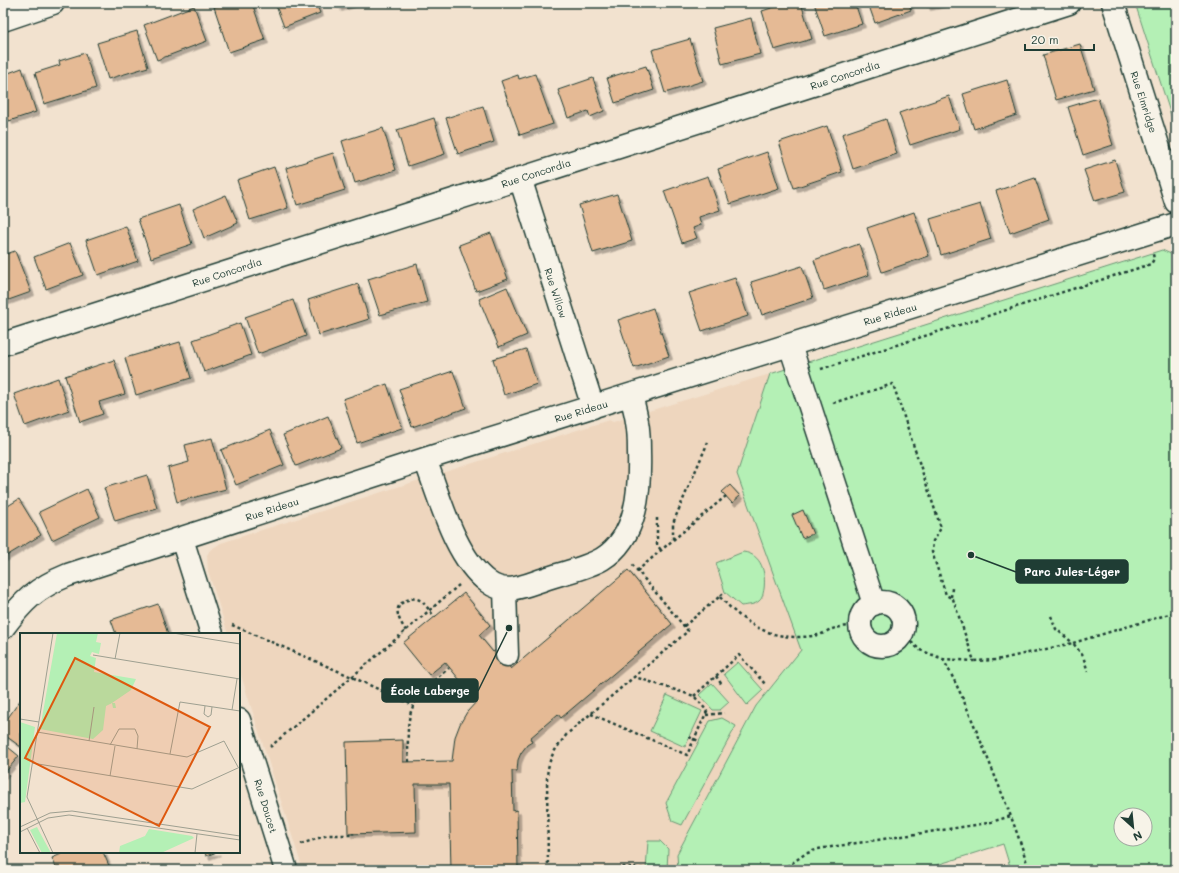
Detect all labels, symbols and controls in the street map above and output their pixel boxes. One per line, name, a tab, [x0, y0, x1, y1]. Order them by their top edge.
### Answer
scale bar	[1025, 26, 1094, 52]
text: 20 m	[1031, 31, 1059, 47]
street label: Rue Concordia	[808, 57, 882, 93]
street label: Rue Elmridge	[1127, 69, 1161, 135]
street label: Rue Concordia	[499, 155, 573, 191]
street label: Rue Concordia	[190, 254, 264, 290]
street label: Rue Willow	[541, 266, 571, 320]
street label: Rue Rideau	[862, 299, 918, 329]
street label: Rue Rideau	[553, 396, 609, 426]
street label: Rue Rideau	[244, 494, 300, 524]
callout: Parc Jules-Léger	[1016, 560, 1128, 583]
text: Parc Jules-Léger	[1024, 564, 1120, 579]
inset map	[20, 633, 240, 853]
callout: École Laberge	[382, 679, 478, 702]
text: École Laberge	[390, 683, 470, 698]
street label: Rue Doucet	[251, 777, 281, 835]
north arrow	[1113, 807, 1153, 847]
text: N	[1131, 828, 1145, 845]

